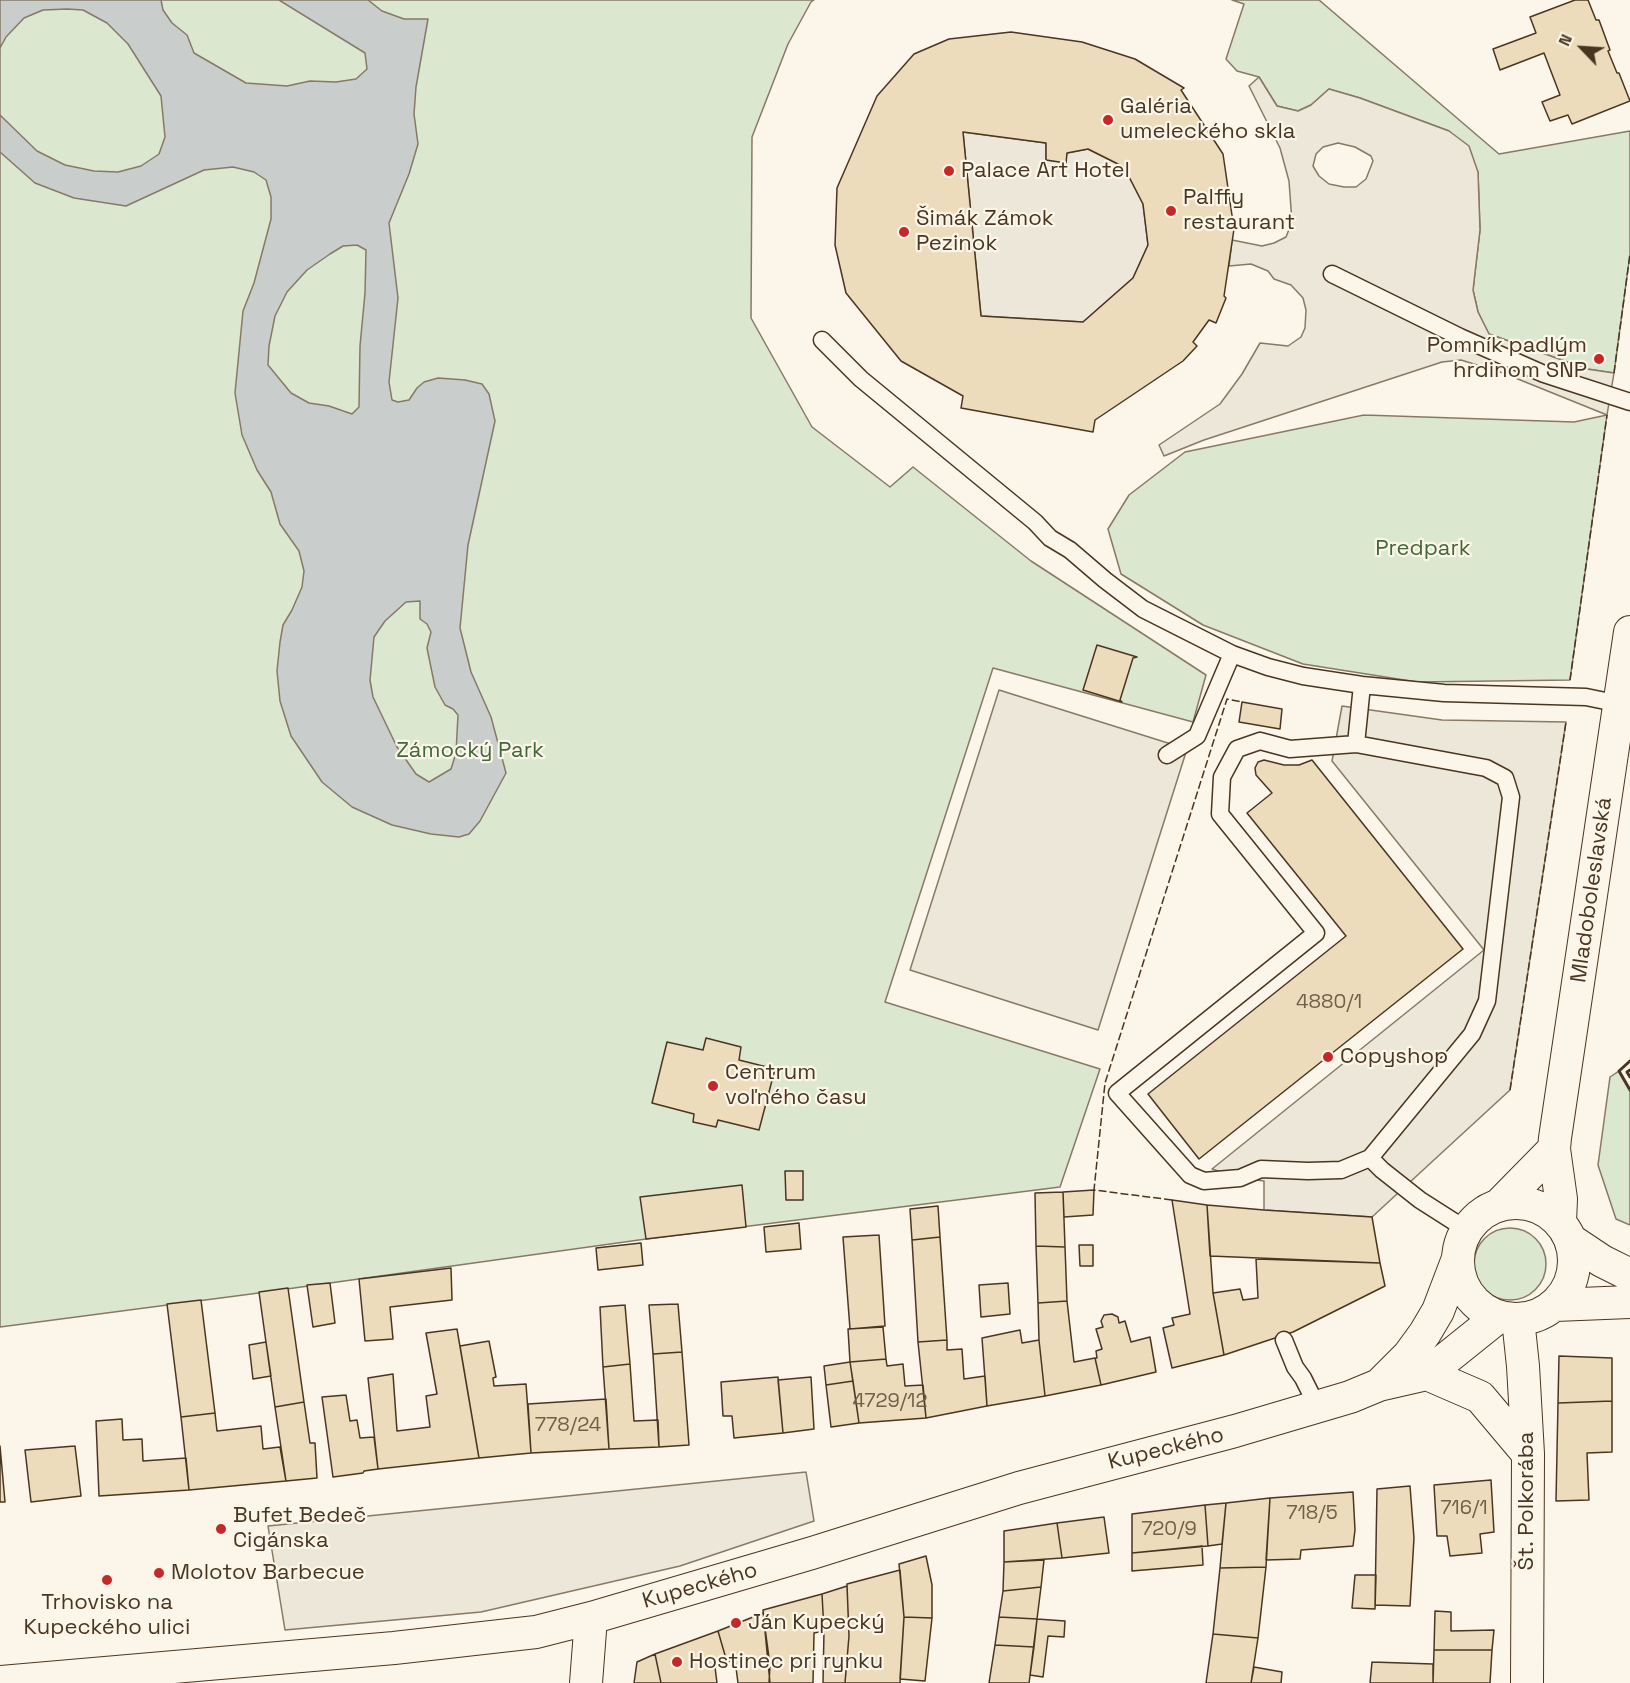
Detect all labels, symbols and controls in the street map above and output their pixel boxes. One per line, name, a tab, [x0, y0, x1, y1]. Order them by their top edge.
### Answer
north arrow	[1552, 18, 1612, 78]
text: N	[1553, 31, 1577, 49]
place label: Galéria umeleckého skla	[1120, 94, 1295, 146]
marker: Galéria umeleckého skla	[1101, 113, 1115, 127]
place label: Palace Art Hotel	[961, 158, 1130, 184]
marker: Palace Art Hotel	[942, 164, 956, 178]
place label: Palffy restaurant	[1183, 185, 1295, 236]
marker: Palffy restaurant	[1164, 204, 1178, 218]
place label: Šimák Zámok Pezinok	[916, 206, 1054, 258]
marker: Šimák Zámok Pezinok	[897, 225, 911, 239]
place label: Pomník padlým hrdinom SNP	[1427, 333, 1587, 384]
marker: Pomník padlým hrdinom SNP	[1592, 352, 1606, 366]
park label: Predpark	[1375, 536, 1471, 562]
park label: Zámocký Park	[396, 738, 544, 764]
street label: Mladoboleslavská	[1566, 796, 1618, 984]
house number: 4880/1	[1296, 991, 1362, 1015]
place label: Copyshop	[1340, 1044, 1448, 1070]
marker: Copyshop	[1321, 1050, 1335, 1064]
place label: Centrum voľného času	[725, 1060, 867, 1112]
marker: Centrum voľného času	[706, 1079, 720, 1093]
house number: 4729/12	[852, 1390, 928, 1414]
house number: 778/24	[535, 1414, 601, 1438]
street label: Kupeckého	[1105, 1422, 1227, 1476]
street label: Št. Polkorába	[1514, 1432, 1540, 1570]
house number: 716/1	[1440, 1497, 1488, 1521]
house number: 718/5	[1286, 1502, 1338, 1526]
place label: Bufet Bedeč Cigánska	[233, 1503, 366, 1554]
house number: 720/9	[1141, 1518, 1197, 1542]
marker: Bufet Bedeč Cigánska	[214, 1522, 228, 1536]
street label: Kupeckého	[639, 1557, 761, 1615]
place label: Molotov Barbecue	[171, 1560, 365, 1586]
marker: Molotov Barbecue	[152, 1566, 166, 1580]
marker: Trhovisko na Kupeckého ulici	[100, 1573, 114, 1587]
place label: Trhovisko na Kupeckého ulici	[24, 1590, 190, 1642]
place label: Ján Kupecký	[748, 1610, 885, 1636]
marker: Ján Kupecký	[729, 1616, 743, 1630]
place label: Hostinec pri rynku	[689, 1649, 883, 1675]
marker: Hostinec pri rynku	[670, 1655, 684, 1669]

